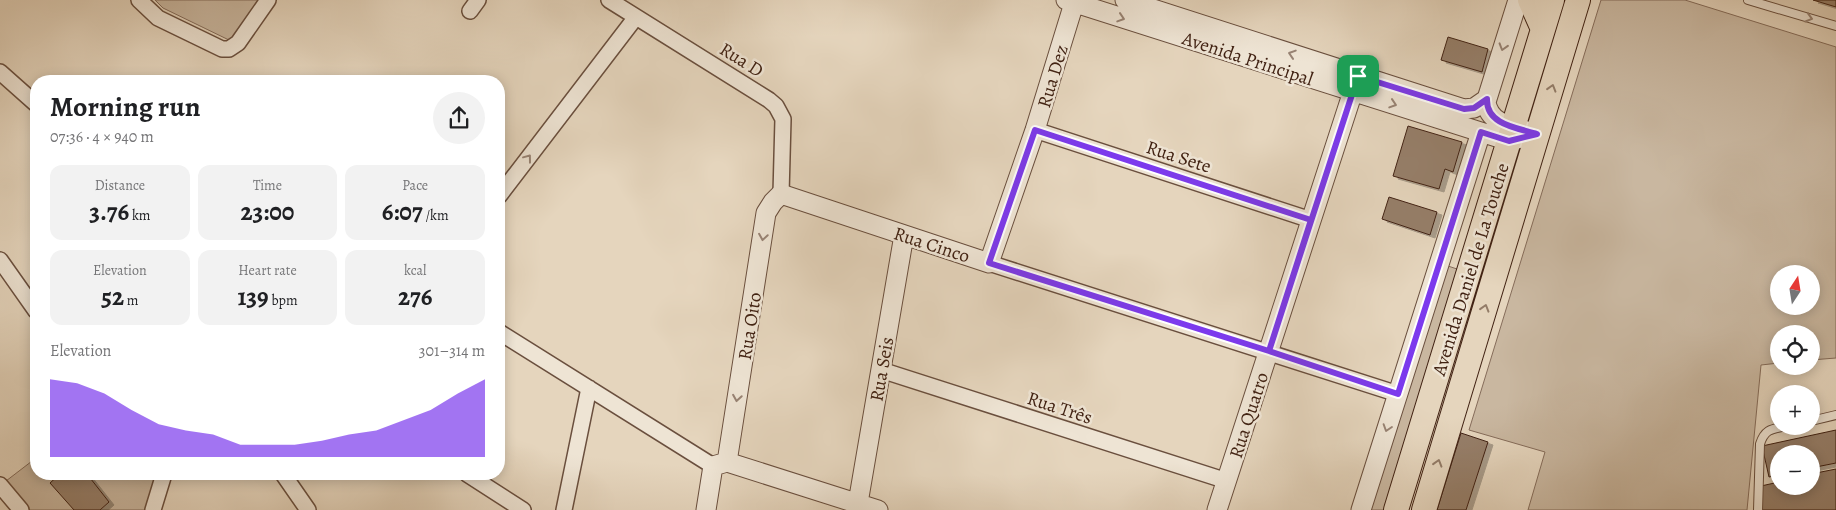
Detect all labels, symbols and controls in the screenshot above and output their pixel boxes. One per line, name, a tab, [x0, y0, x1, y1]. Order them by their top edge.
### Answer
one-way arrow	[1116, 12, 1125, 22]
one-way arrow	[1804, 12, 1812, 22]
street label: Avenida Principal	[1178, 25, 1317, 92]
street label: Rua D	[715, 36, 768, 83]
street label: Rua Dez	[1031, 42, 1075, 111]
one-way arrow	[1499, 42, 1509, 50]
one-way arrow	[1289, 50, 1297, 60]
pin	[1337, 55, 1379, 97]
icon: arrive	[1344, 62, 1372, 90]
one-way arrow	[1546, 84, 1556, 92]
text: Morning run	[50, 88, 200, 126]
button: share	[433, 92, 485, 144]
one-way arrow	[1388, 98, 1396, 108]
text: 07:36 · 4 × 940 m	[50, 126, 154, 148]
street label: Rua Sete	[1143, 134, 1215, 180]
one-way arrow	[523, 155, 531, 164]
street label: Avenida Daniel de La Touche	[1426, 160, 1516, 380]
text: Distance	[95, 176, 145, 195]
text: Time	[253, 176, 282, 195]
text: Pace	[402, 176, 428, 195]
text: 3.76	[89, 195, 129, 229]
text: 23:00	[241, 195, 294, 229]
text: 6:07	[382, 195, 423, 229]
text: km	[129, 206, 151, 225]
text: /km	[423, 206, 449, 225]
street label: Rua Cinco	[890, 220, 973, 269]
one-way arrow	[758, 233, 768, 241]
text: Elevation	[93, 261, 147, 280]
text: Heart rate	[238, 261, 297, 280]
text: kcal	[404, 261, 426, 280]
north arrow	[1770, 265, 1820, 315]
map controls	[1770, 265, 1820, 495]
text: 52	[101, 280, 124, 314]
text: 139	[237, 280, 269, 314]
text: 276	[398, 280, 432, 314]
street label: Rua Oito	[732, 290, 768, 362]
text: m	[124, 291, 138, 310]
text: bpm	[269, 291, 298, 310]
one-way arrow	[1480, 304, 1490, 312]
button: locate	[1770, 325, 1820, 375]
street label: Rua Seis	[864, 335, 900, 404]
text: Elevation	[50, 340, 111, 362]
text: 301–314 m	[419, 340, 485, 362]
street label: Rua Quatro	[1223, 369, 1275, 462]
street label: Rua Três	[1024, 385, 1096, 431]
button: +	[1770, 385, 1820, 435]
one-way arrow	[733, 393, 743, 402]
one-way arrow	[1382, 424, 1392, 432]
button: −	[1770, 445, 1820, 495]
one-way arrow	[1433, 460, 1443, 468]

